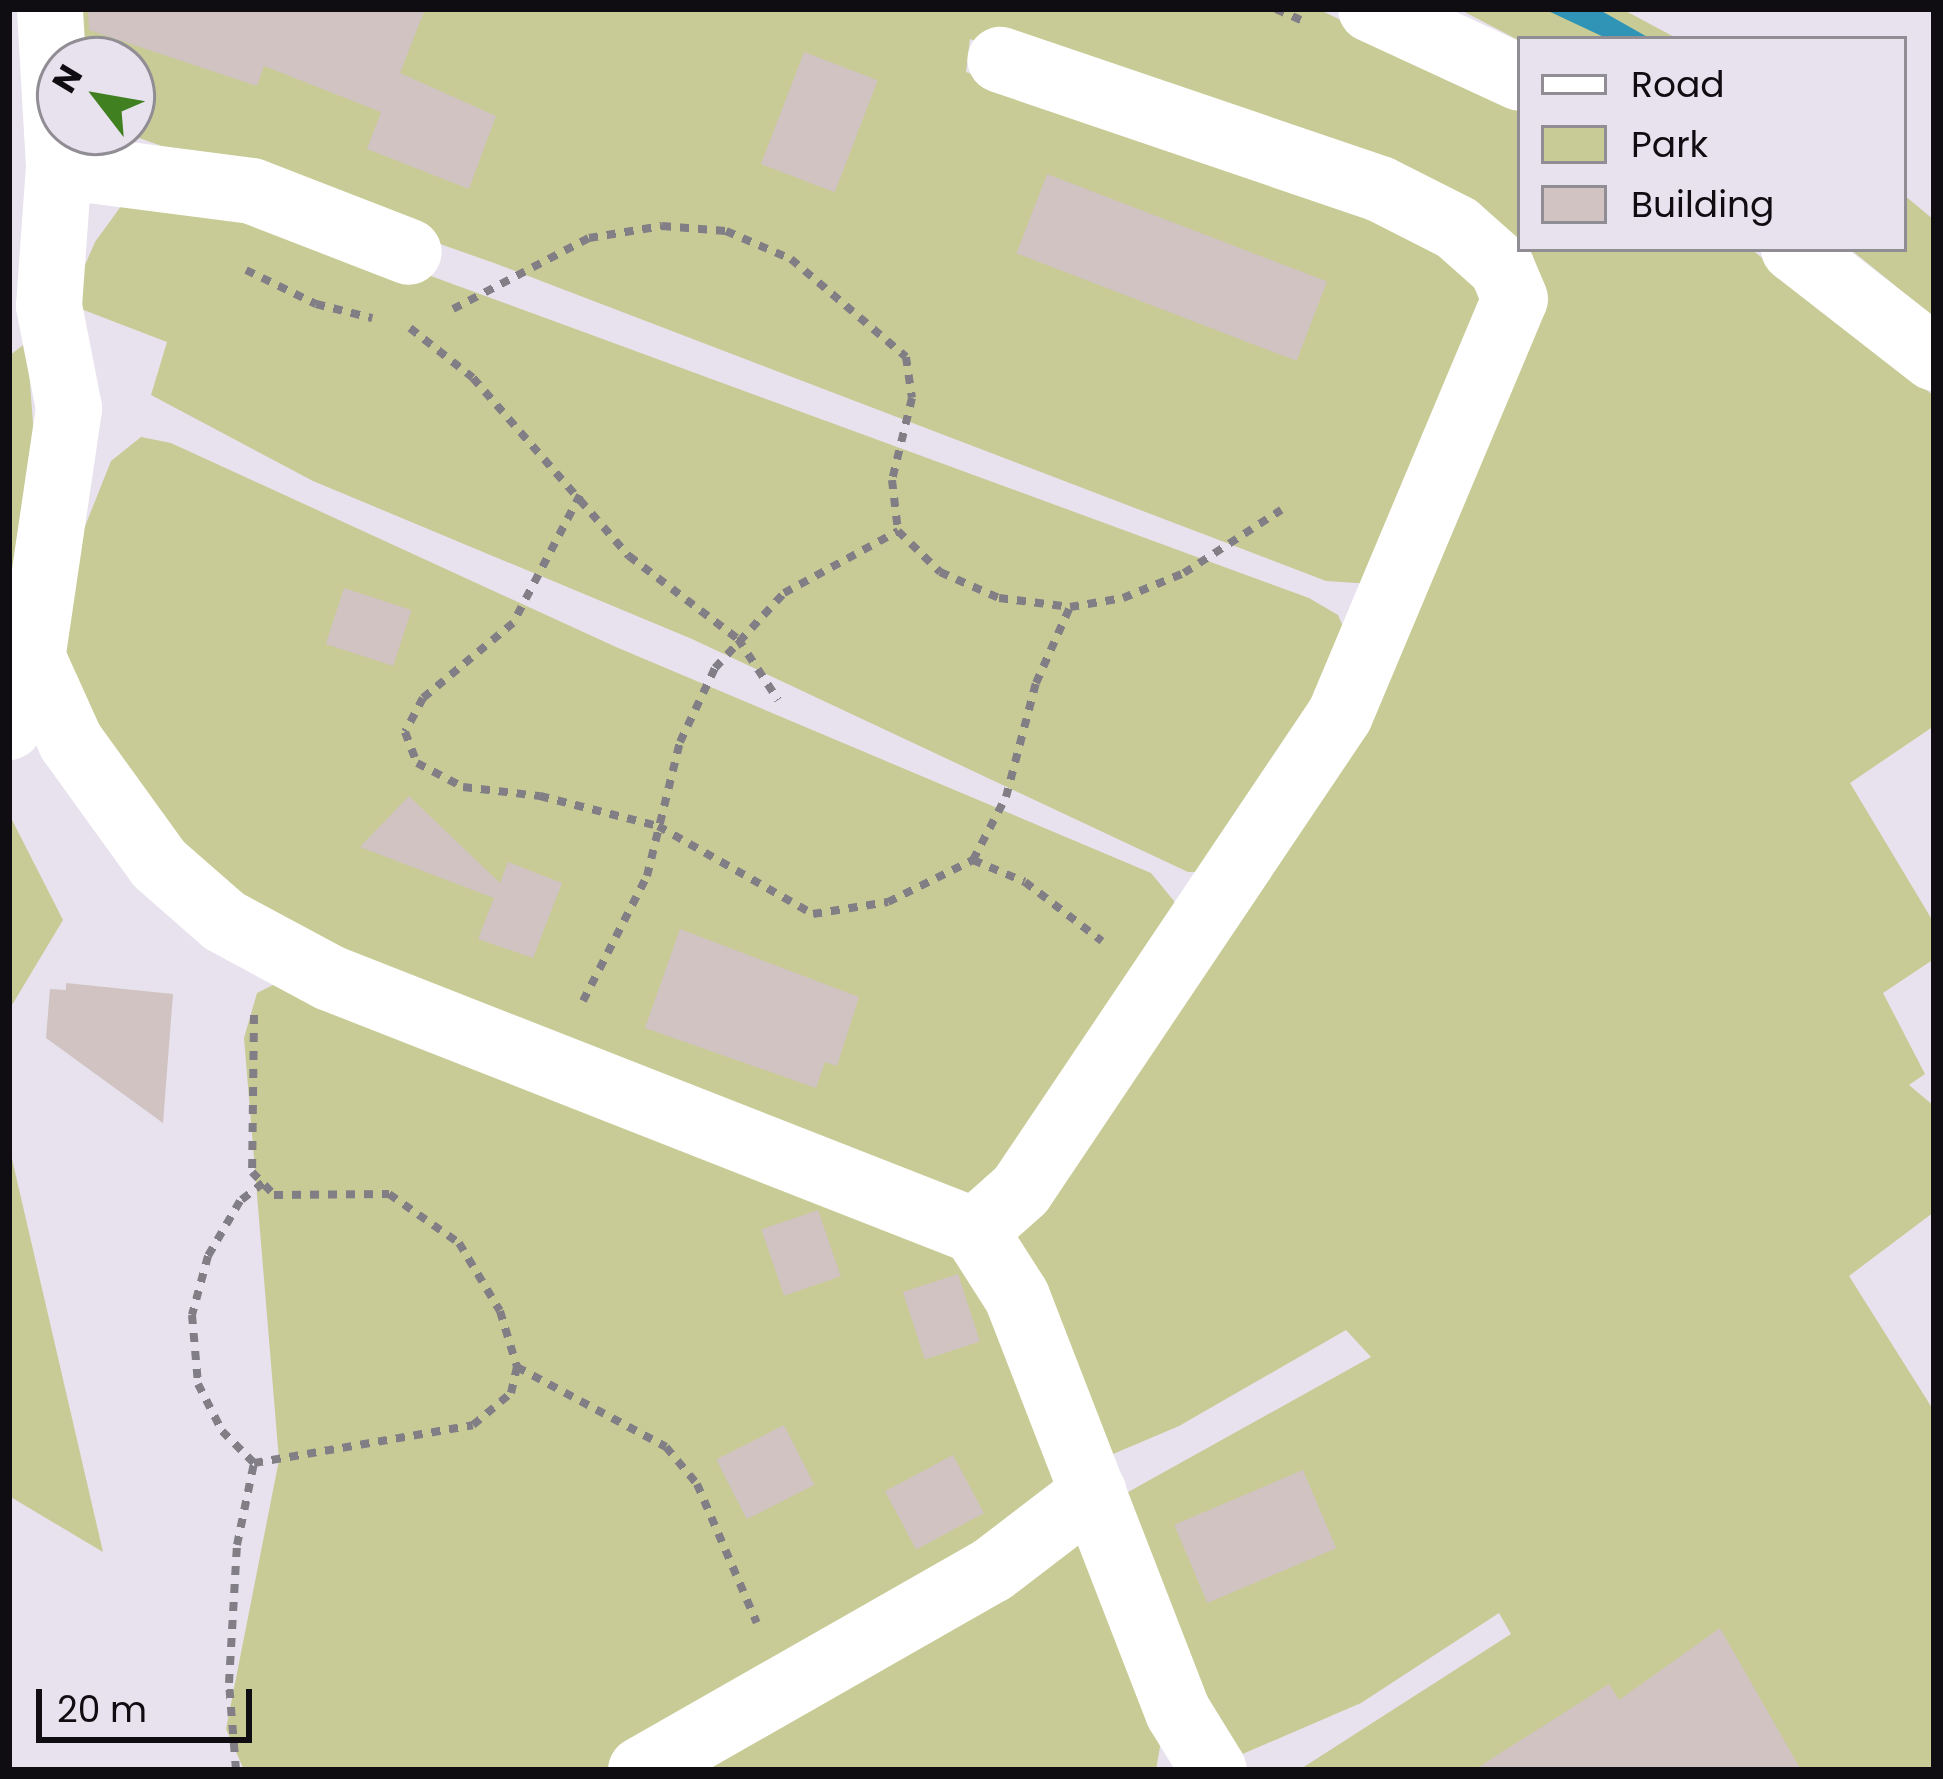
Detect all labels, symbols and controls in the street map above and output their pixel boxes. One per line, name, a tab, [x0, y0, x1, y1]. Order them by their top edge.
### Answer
north arrow	[36, 36, 156, 156]
legend	[1517, 36, 1907, 252]
text: N	[41, 56, 94, 101]
text: Road	[1631, 59, 1725, 110]
text: Park	[1631, 119, 1708, 170]
text: Building	[1631, 179, 1774, 230]
scale bar	[42, 1665, 258, 1739]
text: 20 m	[57, 1684, 147, 1735]

